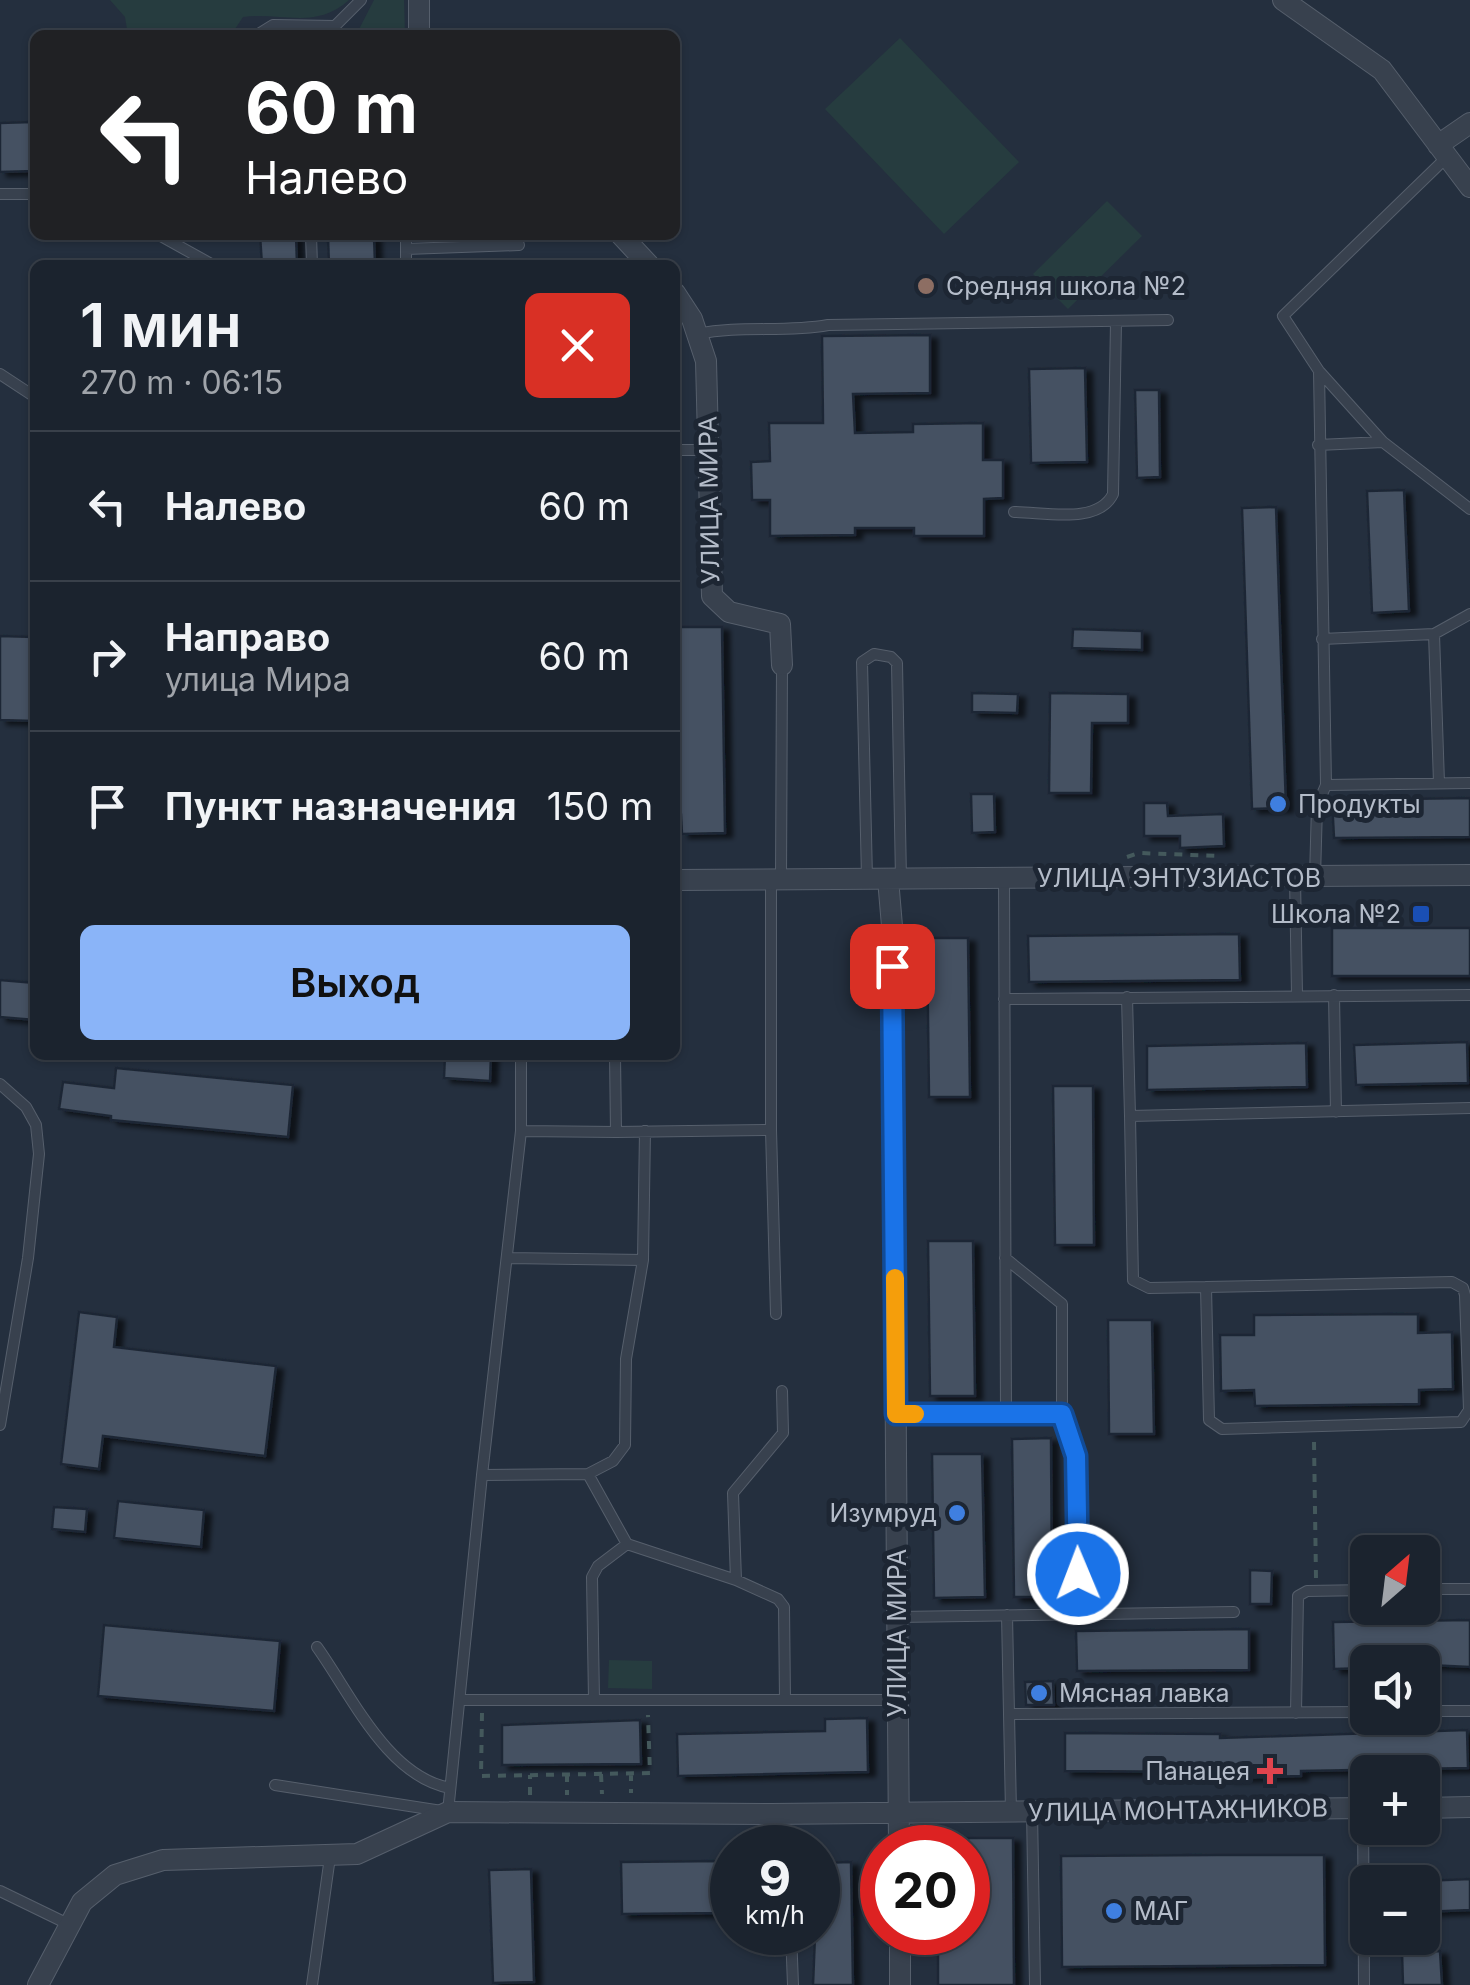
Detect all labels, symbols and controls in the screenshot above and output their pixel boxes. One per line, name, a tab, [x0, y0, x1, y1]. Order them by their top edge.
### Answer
text: 60 m	[245, 65, 418, 150]
icon: left	[80, 70, 210, 200]
text: Налево	[245, 150, 408, 205]
place label: Средняя школа №2	[946, 271, 1186, 301]
marker: Средняя школа №2	[915, 275, 937, 297]
text: 1 мин	[80, 289, 242, 361]
button: close	[525, 293, 630, 398]
text: 270 m · 06:15	[80, 363, 283, 402]
street label: УЛИЦА МИРА	[693, 416, 725, 584]
icon: left	[80, 479, 135, 534]
text: Налево	[165, 483, 306, 529]
text: 60 m	[538, 483, 630, 529]
text: Направо	[165, 614, 330, 660]
icon: right	[80, 629, 135, 684]
text: 60 m	[538, 633, 630, 679]
text: улица Мира	[165, 660, 351, 699]
icon: arrive	[80, 779, 135, 834]
text: Пункт назначения	[165, 783, 517, 829]
text: 150 m	[547, 783, 653, 829]
place label: Продукты	[1298, 789, 1421, 819]
marker: Продукты	[1267, 793, 1289, 815]
street label: УЛИЦА ЭНТУЗИАСТОВ	[1037, 863, 1321, 893]
place label: Школа №2	[1271, 899, 1401, 929]
marker: Школа №2	[1410, 903, 1432, 925]
pin	[850, 924, 935, 1009]
button: Выход	[80, 925, 630, 1040]
icon: arrive	[865, 939, 920, 994]
place label: Изумруд	[829, 1498, 937, 1528]
marker: Изумруд	[946, 1502, 968, 1524]
position arrow	[1026, 1522, 1130, 1626]
north arrow	[1350, 1535, 1440, 1625]
map controls	[1350, 1535, 1440, 1955]
street label: УЛИЦА МИРА	[882, 1549, 912, 1717]
button: sound	[1350, 1645, 1440, 1735]
place label: Мясная лавка	[1059, 1678, 1230, 1708]
marker: Мясная лавка	[1028, 1682, 1050, 1704]
button: +	[1350, 1755, 1440, 1845]
place label: Панацея	[1145, 1756, 1250, 1786]
marker: Панацея	[1259, 1760, 1281, 1782]
street label: УЛИЦА МОНТАЖНИКОВ	[1028, 1792, 1328, 1828]
speed limit sign: 20	[860, 1825, 990, 1955]
text: 9	[759, 1848, 791, 1908]
button: −	[1350, 1865, 1440, 1955]
place label: МАГ	[1134, 1896, 1188, 1926]
text: km/h	[745, 1900, 805, 1930]
marker: МАГ	[1103, 1900, 1125, 1922]

